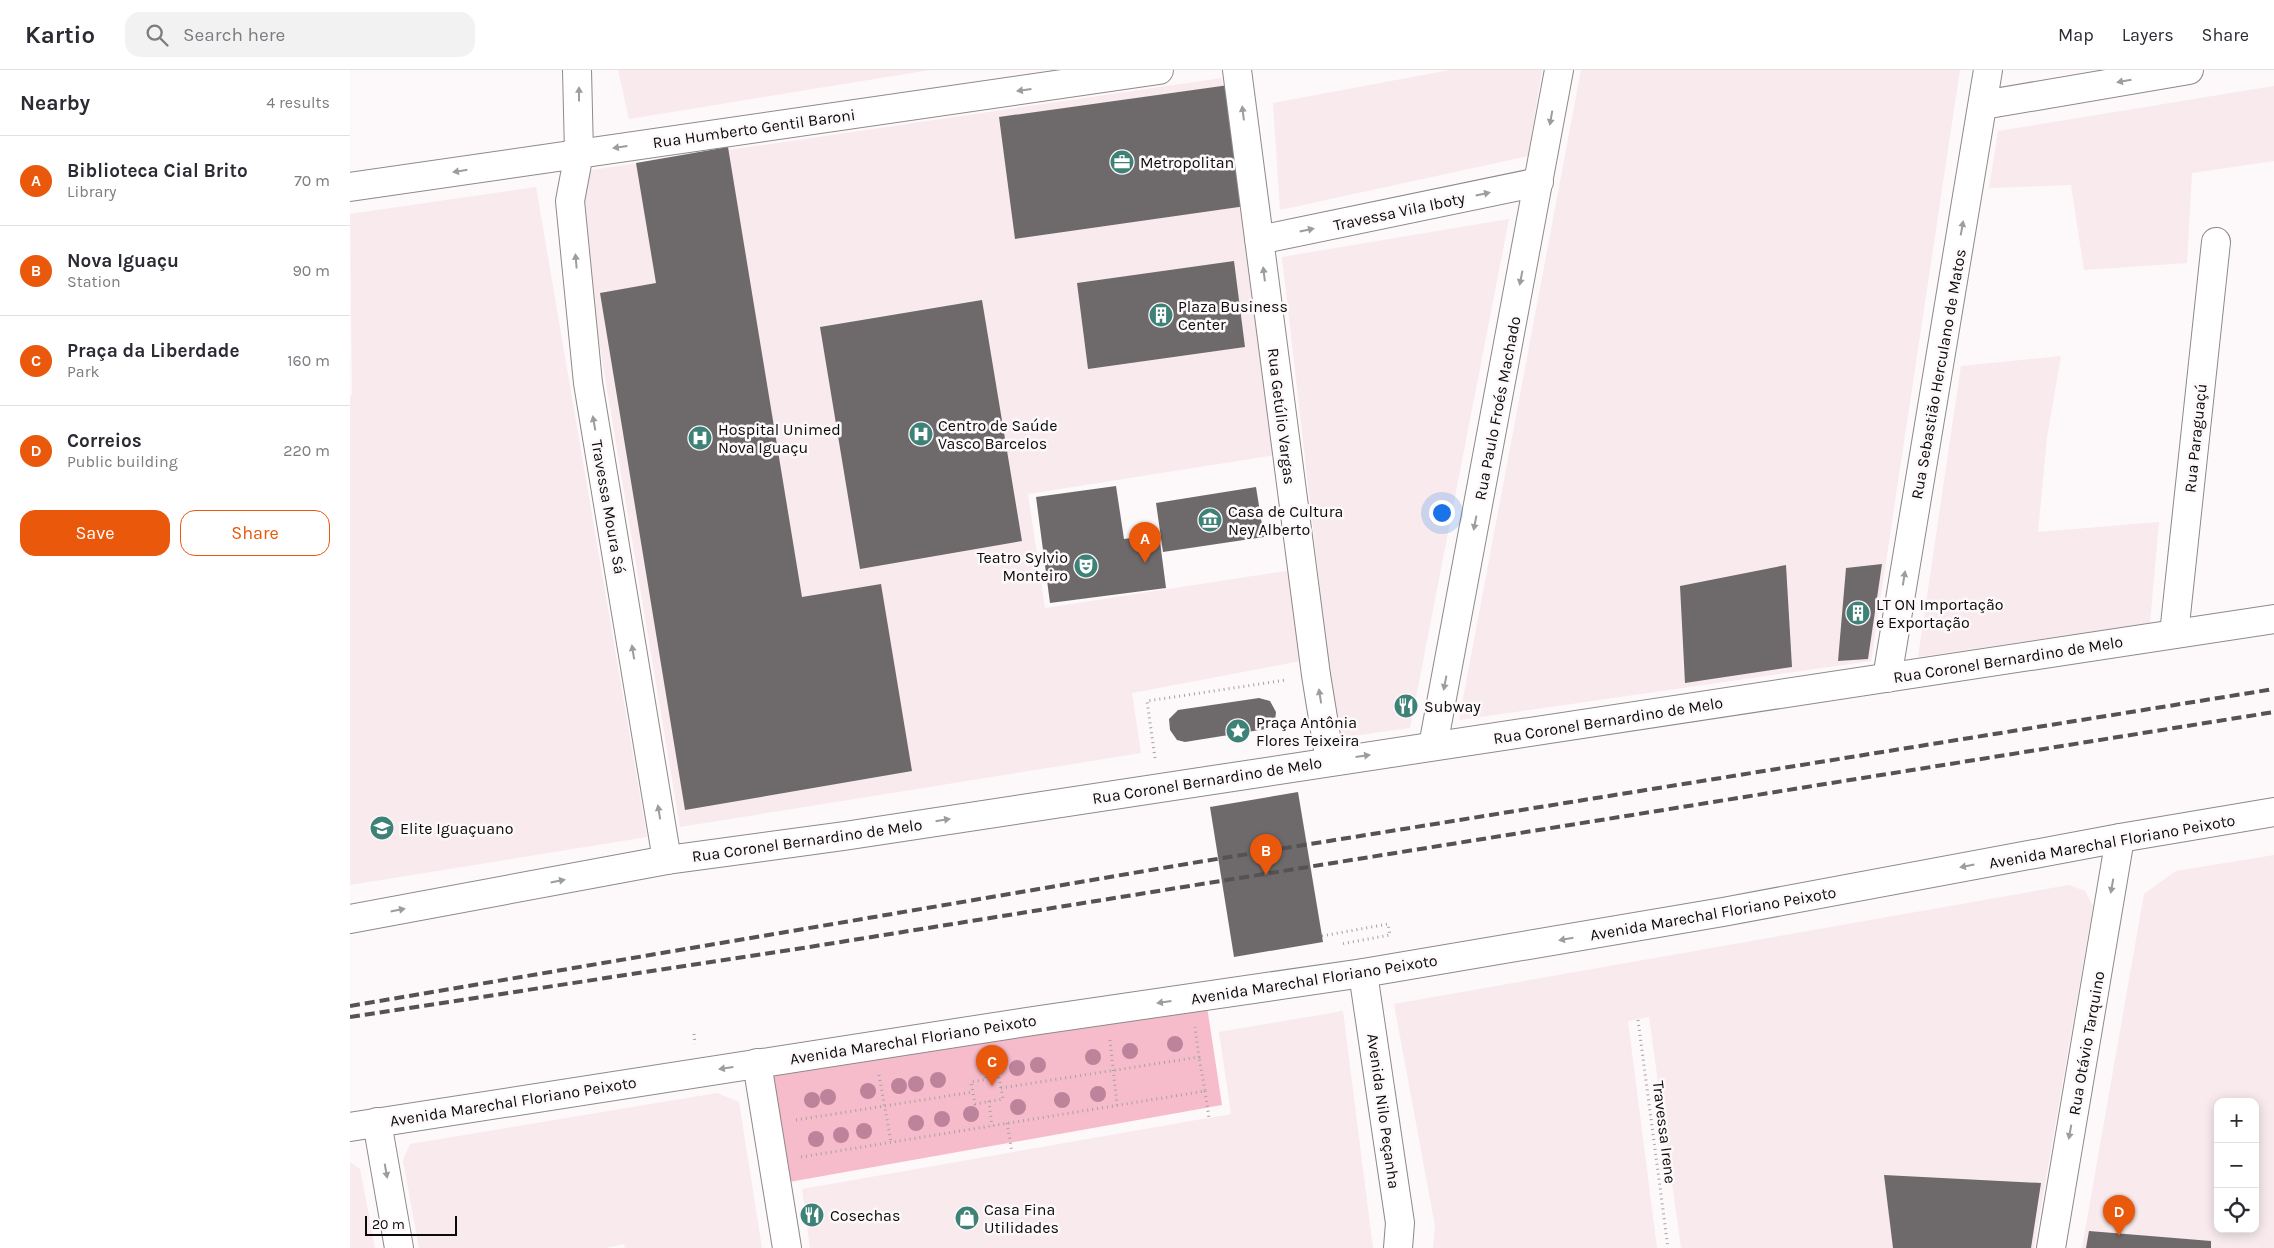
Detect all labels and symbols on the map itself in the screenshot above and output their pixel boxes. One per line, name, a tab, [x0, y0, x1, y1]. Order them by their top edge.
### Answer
one-way arrow	[2115, 77, 2131, 85]
one-way arrow	[575, 86, 583, 102]
one-way arrow	[1015, 86, 1031, 94]
street label: Rua Humberto Gentil Baroni	[652, 105, 857, 152]
one-way arrow	[1239, 105, 1247, 121]
one-way arrow	[1546, 110, 1554, 126]
one-way arrow	[612, 143, 628, 151]
office icon: Metropolitan	[1109, 149, 1135, 175]
place label: Metropolitan	[1140, 153, 1234, 172]
one-way arrow	[451, 167, 467, 175]
street label: Travessa Vila Iboty	[1332, 188, 1467, 235]
one-way arrow	[1476, 189, 1492, 197]
one-way arrow	[1959, 219, 1967, 235]
one-way arrow	[1300, 226, 1316, 234]
street label: Rua Sebastião Herculano de Matos	[1907, 247, 1970, 501]
one-way arrow	[572, 253, 580, 269]
one-way arrow	[1260, 266, 1268, 282]
one-way arrow	[1517, 270, 1525, 286]
place label: Plaza Business Center	[1178, 297, 1288, 334]
building icon: Plaza Business Center	[1148, 302, 1174, 328]
street label: Rua Paulo Froés Machado	[1470, 314, 1525, 502]
street label: Rua Getúlio Vargas	[1264, 347, 1299, 485]
street label: Rua Paraguaçú	[2180, 382, 2211, 494]
one-way arrow	[590, 414, 598, 430]
place label: Centro de Saúde Vasco Barcelos	[938, 416, 1057, 453]
place label: Hospital Unimed Nova Iguaçu	[718, 420, 841, 457]
hospital icon: Centro de Saúde Vasco Barcelos	[908, 421, 934, 447]
hospital icon: Hospital Unimed Nova Iguaçu	[687, 425, 713, 451]
street label: Travessa Moura Sá	[587, 438, 630, 576]
your location	[1429, 500, 1455, 526]
place label: Casa de Cultura Ney Alberto	[1228, 502, 1343, 539]
museum icon: Casa de Cultura Ney Alberto	[1197, 507, 1223, 533]
one-way arrow	[1471, 516, 1479, 531]
pin: A	[1129, 522, 1161, 563]
place label: Teatro Sylvio Monteiro	[977, 548, 1068, 585]
theatre icon: Teatro Sylvio Monteiro	[1073, 553, 1099, 579]
one-way arrow	[1900, 569, 1908, 585]
place label: LT ON Importação e Exportação	[1876, 595, 2004, 632]
building icon: LT ON Importação e Exportação	[1845, 600, 1871, 626]
street label: Rua Coronel Bernardino de Melo	[1892, 632, 2124, 687]
one-way arrow	[628, 644, 636, 660]
one-way arrow	[1441, 676, 1449, 691]
one-way arrow	[1315, 687, 1323, 703]
restaurant icon: Subway	[1393, 693, 1419, 719]
street label: Rua Coronel Bernardino de Melo	[1492, 693, 1724, 748]
place label: Subway	[1424, 697, 1481, 716]
place label: Praça Antônia Flores Teixeira	[1256, 713, 1359, 750]
place icon: Praça Antônia Flores Teixeira	[1225, 718, 1251, 744]
one-way arrow	[1355, 752, 1371, 760]
street label: Rua Coronel Bernardino de Melo	[1091, 753, 1323, 808]
one-way arrow	[655, 804, 663, 820]
street label: Avenida Marechal Floriano Peixoto	[1987, 810, 2237, 873]
school or university icon: Elite Iguaçuano	[369, 815, 395, 841]
street label: Rua Coronel Bernardino de Melo	[691, 815, 923, 866]
one-way arrow	[935, 816, 951, 824]
place label: Elite Iguaçuano	[400, 819, 513, 838]
pin: B	[1250, 834, 1282, 875]
one-way arrow	[1959, 863, 1975, 871]
one-way arrow	[550, 876, 566, 884]
one-way arrow	[2108, 878, 2116, 894]
street label: Avenida Marechal Floriano Peixoto	[1588, 882, 1838, 945]
one-way arrow	[390, 906, 406, 914]
one-way arrow	[1558, 935, 1574, 943]
street label: Avenida Marechal Floriano Peixoto	[1189, 951, 1439, 1008]
street label: Rua Otávio Tarquino	[2064, 970, 2109, 1117]
one-way arrow	[1156, 998, 1172, 1006]
street label: Avenida Marechal Floriano Peixoto	[788, 1011, 1038, 1068]
street label: Avenida Nilo Peçanha	[1363, 1032, 1404, 1190]
pin: C	[976, 1045, 1008, 1086]
one-way arrow	[718, 1064, 734, 1072]
street label: Avenida Marechal Floriano Peixoto	[388, 1073, 638, 1130]
street label: Travessa Irene	[1649, 1080, 1680, 1185]
one-way arrow	[2066, 1125, 2074, 1141]
one-way arrow	[382, 1163, 390, 1179]
pin: D	[2103, 1195, 2135, 1236]
place label: Casa Fina Utilidades	[984, 1200, 1059, 1237]
restaurant icon: Cosechas	[799, 1202, 825, 1228]
shop icon: Casa Fina Utilidades	[954, 1205, 980, 1231]
place label: Cosechas	[830, 1206, 900, 1225]
scale bar	[365, 1213, 458, 1236]

